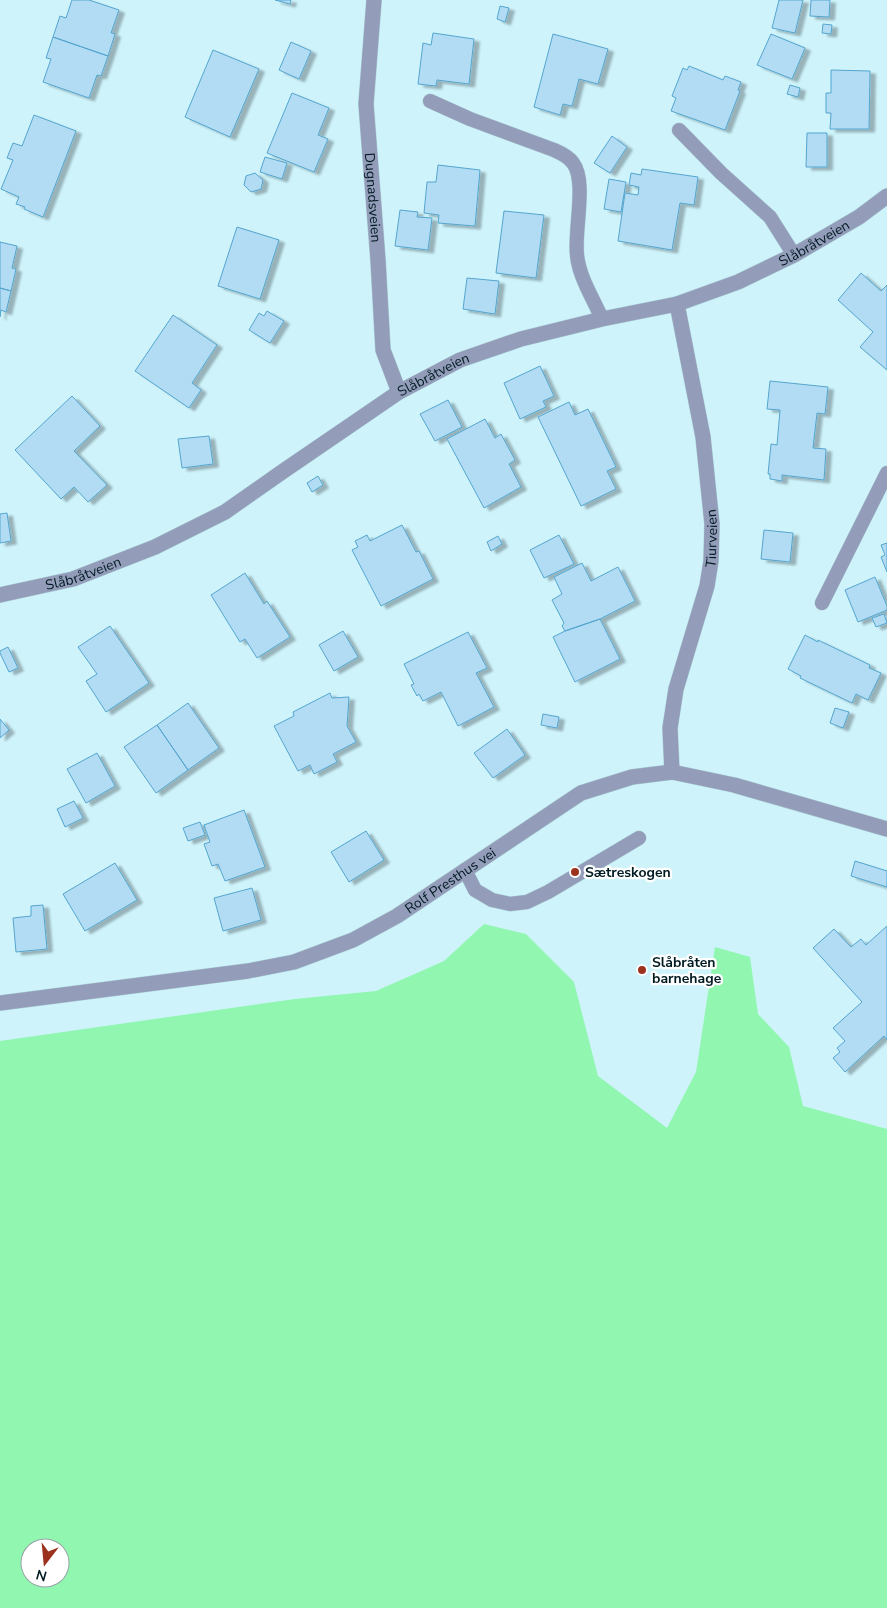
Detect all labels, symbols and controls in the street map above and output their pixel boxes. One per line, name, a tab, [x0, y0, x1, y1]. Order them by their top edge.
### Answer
street label: Dugnadsveien	[360, 152, 386, 243]
street label: Slåbråtveien	[775, 216, 853, 271]
street label: Slåbråtveien	[394, 348, 472, 401]
street label: Tiurveien	[701, 508, 722, 569]
street label: Slåbråtveien	[44, 552, 124, 595]
street label: Rolf Presthus vei	[401, 844, 500, 918]
place label: Sætreskogen	[585, 863, 671, 882]
marker: Sætreskogen	[569, 866, 581, 878]
place label: Slåbråten barnehage	[652, 953, 722, 988]
marker: Slåbråten barnehage	[636, 964, 648, 976]
north arrow	[20, 1538, 70, 1588]
text: N	[34, 1564, 49, 1586]

